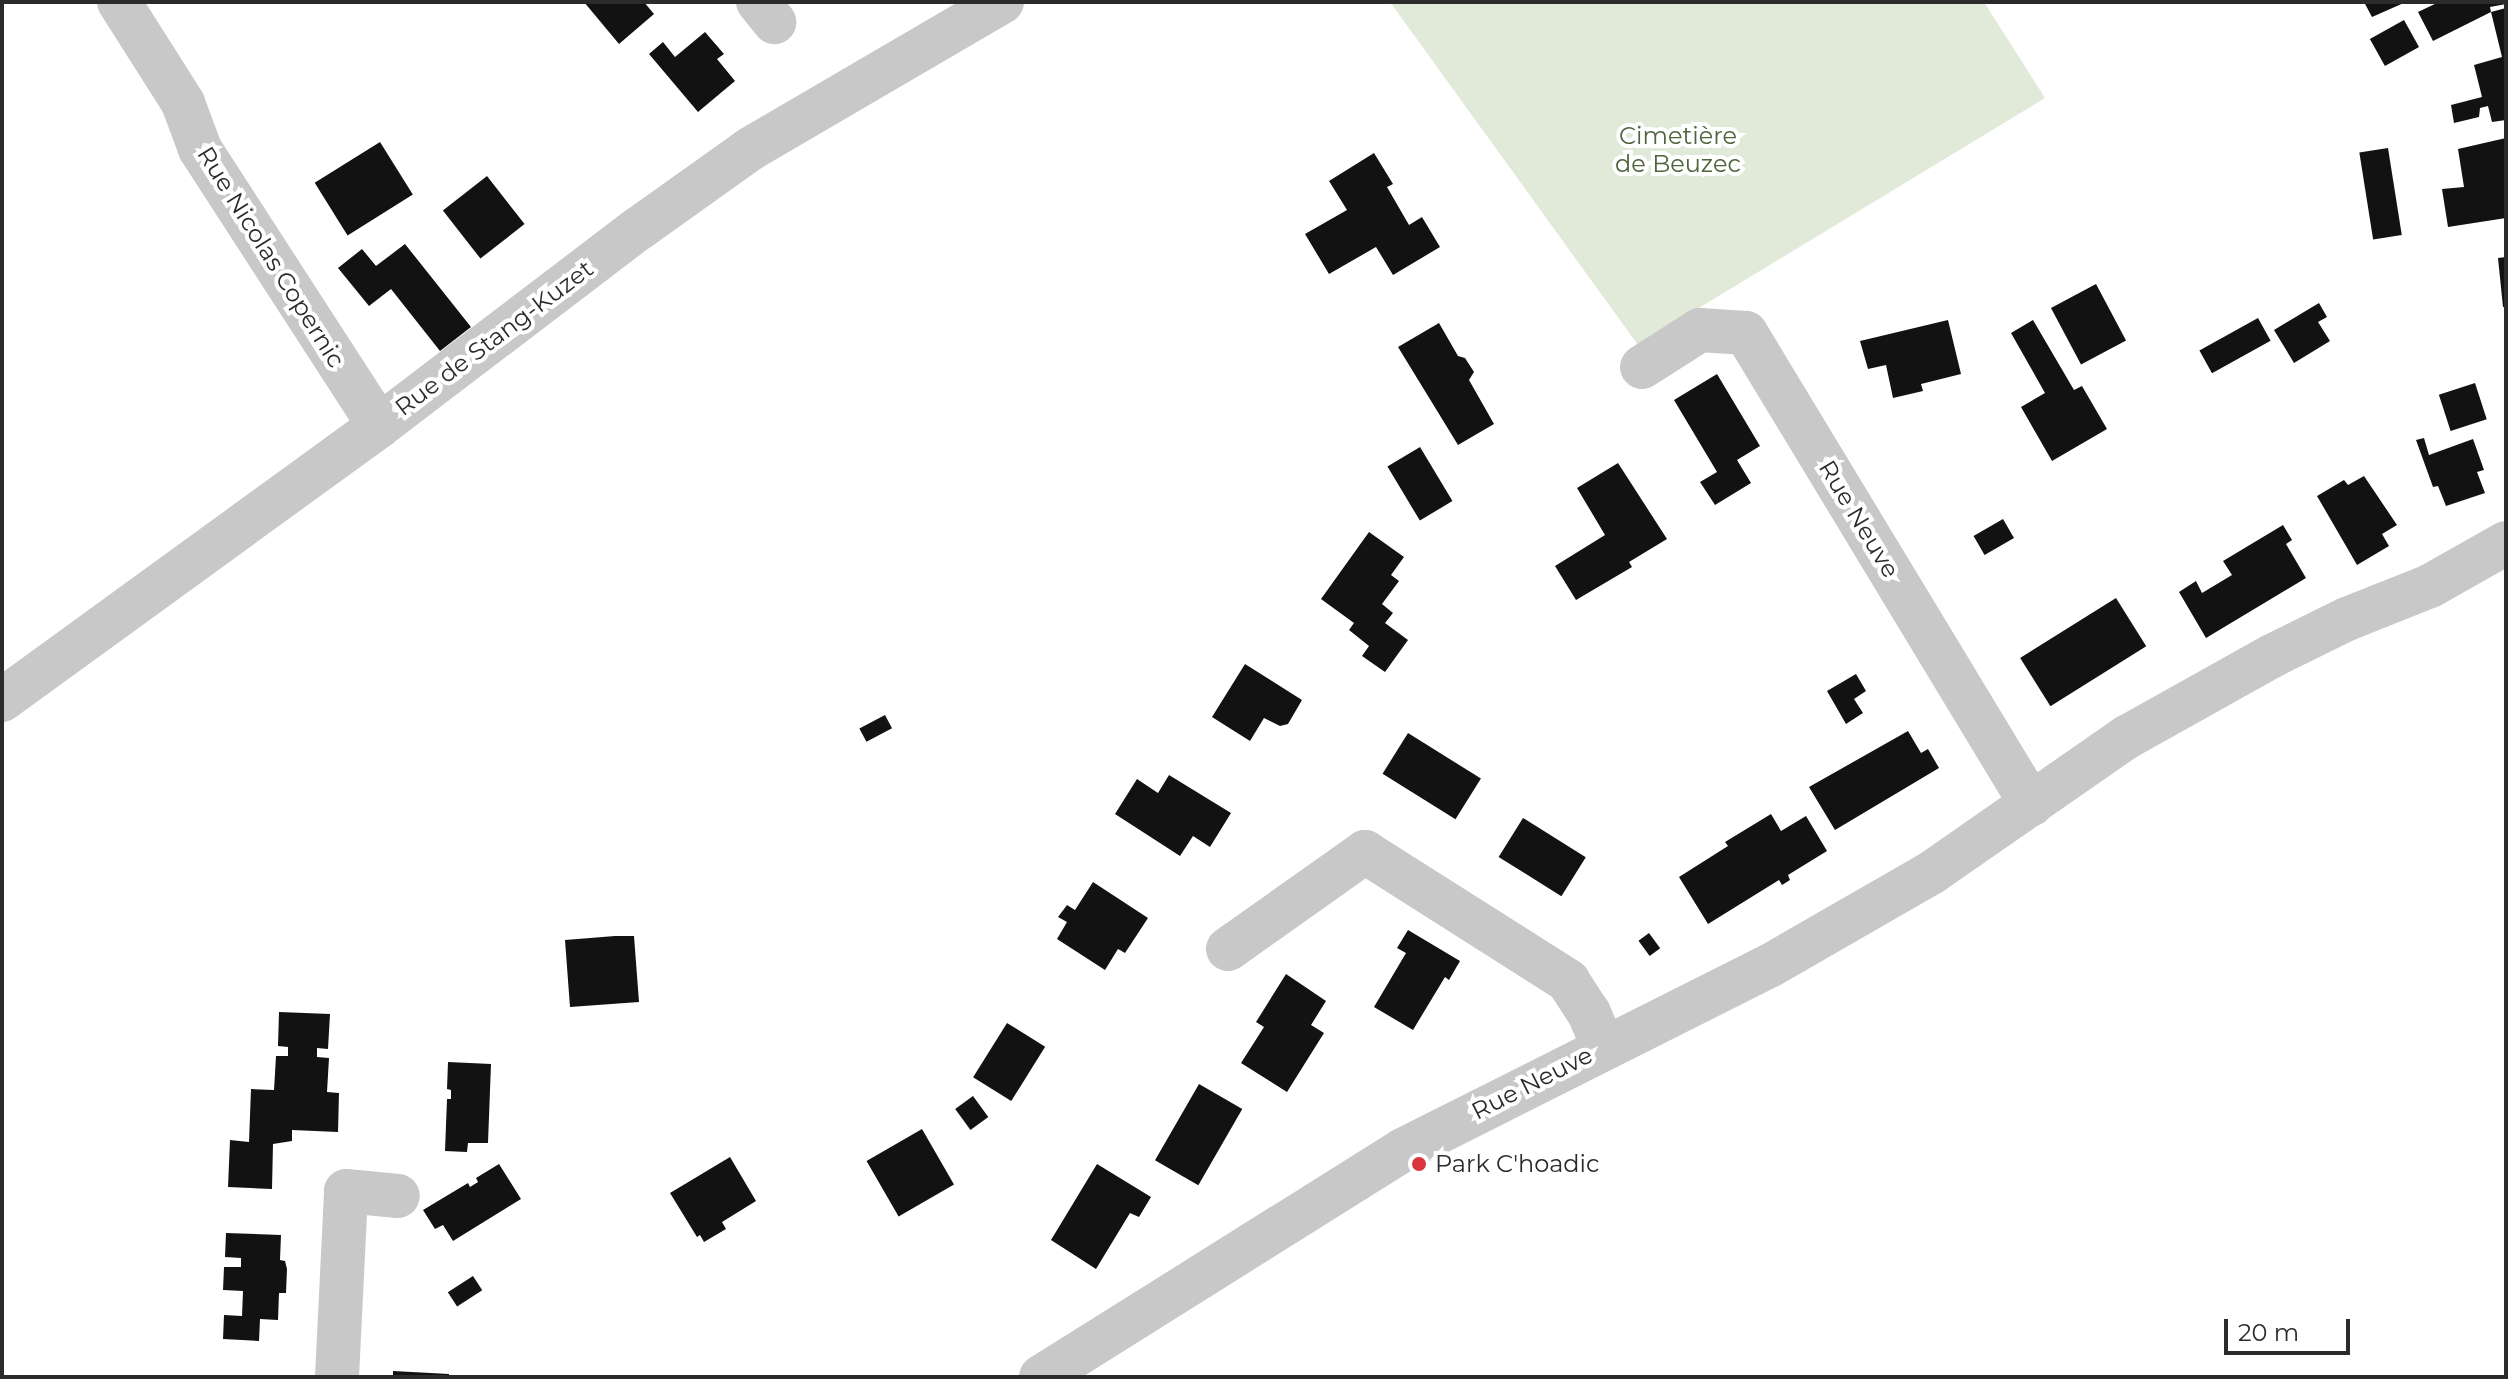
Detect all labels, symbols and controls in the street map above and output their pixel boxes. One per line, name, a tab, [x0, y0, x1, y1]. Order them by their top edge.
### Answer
park label: Cimetière de Beuzec	[1615, 122, 1741, 178]
street label: Rue Nicolas Copernic	[191, 141, 351, 373]
street label: Rue de Stang-Kuzet	[389, 254, 599, 422]
street label: Rue Neuve	[1813, 455, 1905, 583]
street label: Rue Neuve	[1467, 1040, 1597, 1126]
place label: Park C'hoadic	[1435, 1150, 1600, 1178]
marker: Park C'hoadic	[1410, 1155, 1428, 1173]
scale bar	[2228, 1303, 2354, 1353]
text: 20 m	[2238, 1318, 2299, 1347]

